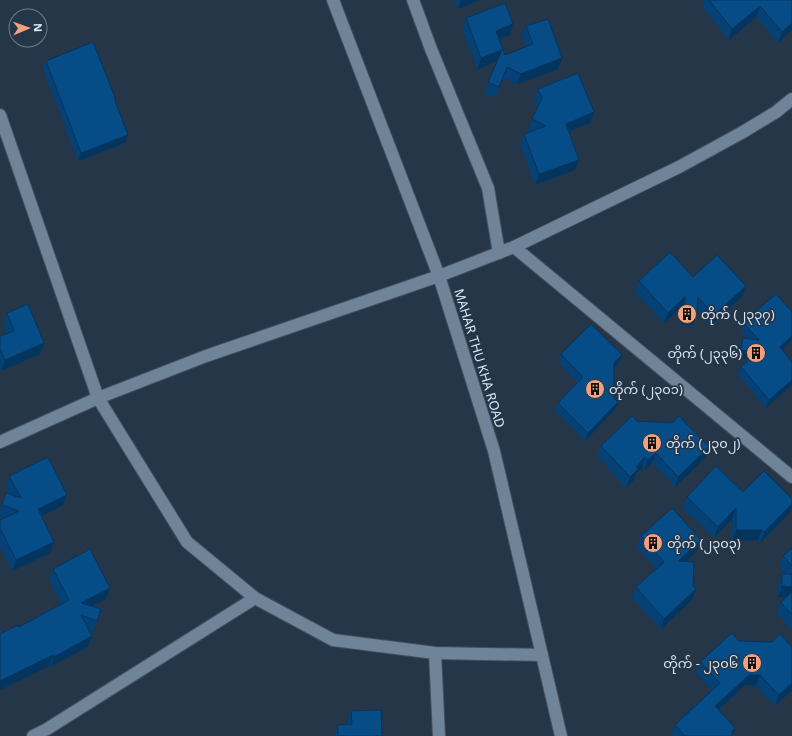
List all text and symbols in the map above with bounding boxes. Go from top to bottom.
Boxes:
north arrow [8,8,48,48]
text: N [25,23,49,33]
street label: MAHAR THU KHA ROAD [444,285,513,432]
place label: တိုက် (၂၃၃၇) [701,302,775,330]
building icon: တိုက် (၂၃၃၇) [676,303,698,325]
place label: တိုက် (၂၃၃၆) [667,341,742,369]
building icon: တိုက် (၂၃၃၆) [745,342,767,364]
place label: တိုက် (၂၃၀၁) [609,377,683,405]
building icon: တိုက် (၂၃၀၁) [584,378,606,400]
place label: တိုက် (၂၃၀၂) [666,431,741,459]
building icon: တိုက် (၂၃၀၂) [641,432,663,454]
place label: တိုက် (၂၃၀၃) [667,531,741,559]
building icon: တိုက် (၂၃၀၃) [642,532,664,554]
place label: တိုက် - ၂၃၀၆ [663,651,738,679]
building icon: တိုက် - ၂၃၀၆ [741,652,763,674]

